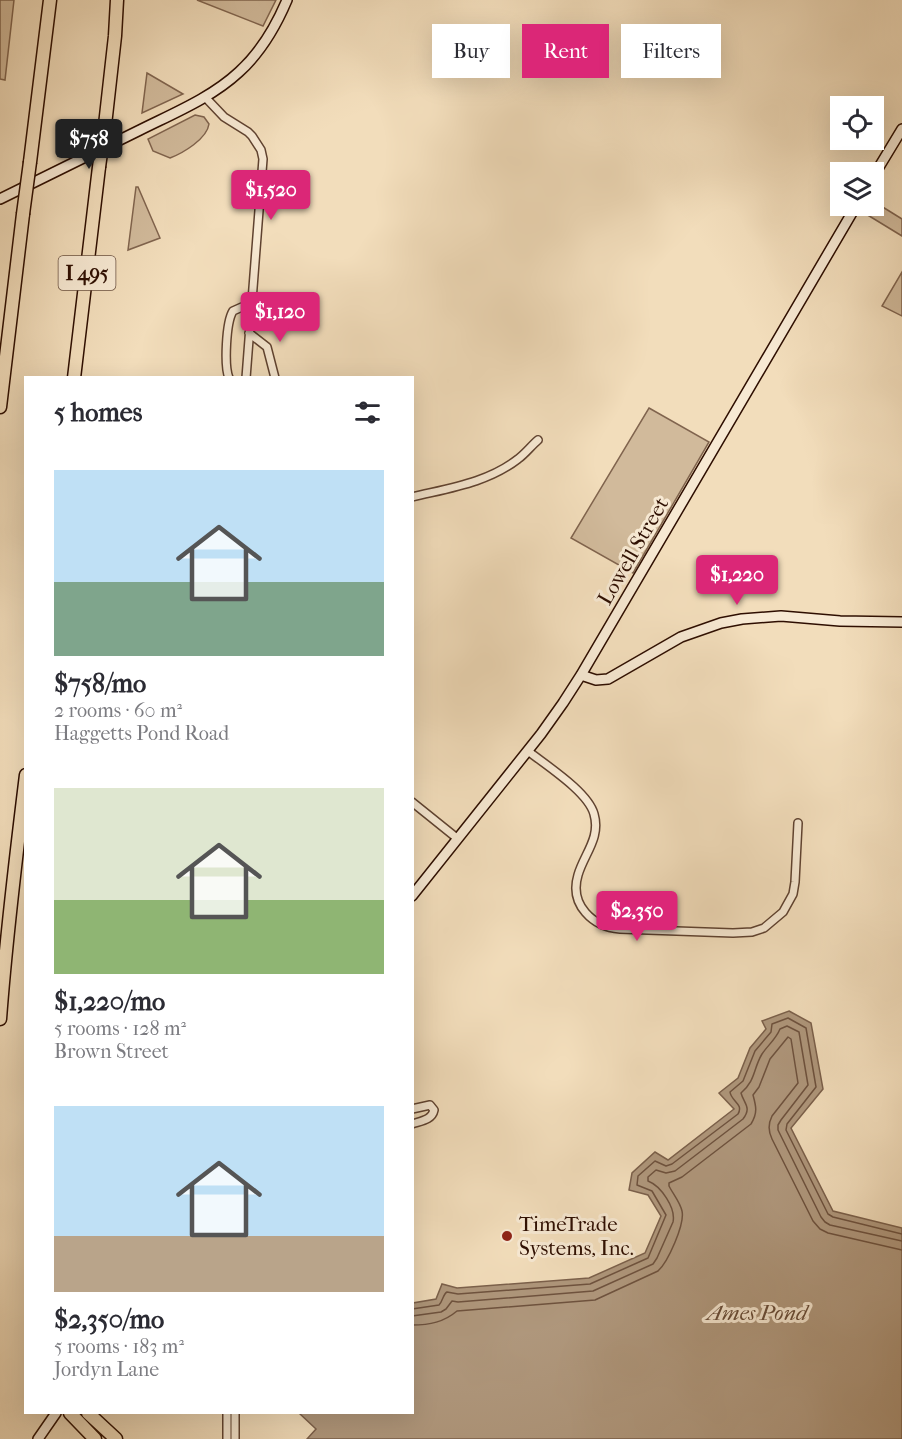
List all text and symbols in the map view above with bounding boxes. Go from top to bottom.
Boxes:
chip: Buy [432,24,510,78]
chip: Rent [522,24,609,78]
chip: Filters [621,24,721,78]
map controls [830,96,884,216]
button: locate [830,96,884,150]
pin: $758 [53,119,125,170]
text: $758 [69,127,109,150]
button: layers [830,162,884,216]
pin: $1,520 [222,170,320,221]
text: $1,520 [245,178,297,201]
road number: I 495 [58,256,116,290]
pin: $1,120 [231,292,329,343]
text: $1,120 [255,300,305,323]
icon: filters [351,396,384,429]
text: 5 homes [54,397,142,428]
street label: Lowell Street [593,493,674,609]
icon: home [165,509,273,617]
pin: $1,220 [688,555,786,606]
text: $1,220 [710,563,764,586]
text: $758/mo [54,668,146,699]
text: 2 rooms · 60 m² [54,699,182,722]
text: Haggetts Pond Road [54,722,229,745]
icon: home [165,827,273,935]
pin: $2,350 [588,891,686,942]
text: $2,350 [610,899,664,922]
text: $1,220/mo [54,986,165,1017]
text: 5 rooms · 128 m² [54,1017,186,1040]
text: Brown Street [54,1040,169,1063]
icon: home [165,1145,273,1253]
place label: TimeTrade Systems, Inc. [519,1212,634,1260]
marker: TimeTrade Systems, Inc. [500,1229,514,1243]
water label: Ames Pond [704,1300,810,1326]
text: $2,350/mo [54,1304,164,1335]
text: 5 rooms · 183 m² [54,1335,184,1358]
text: Jordyn Lane [54,1358,159,1381]

